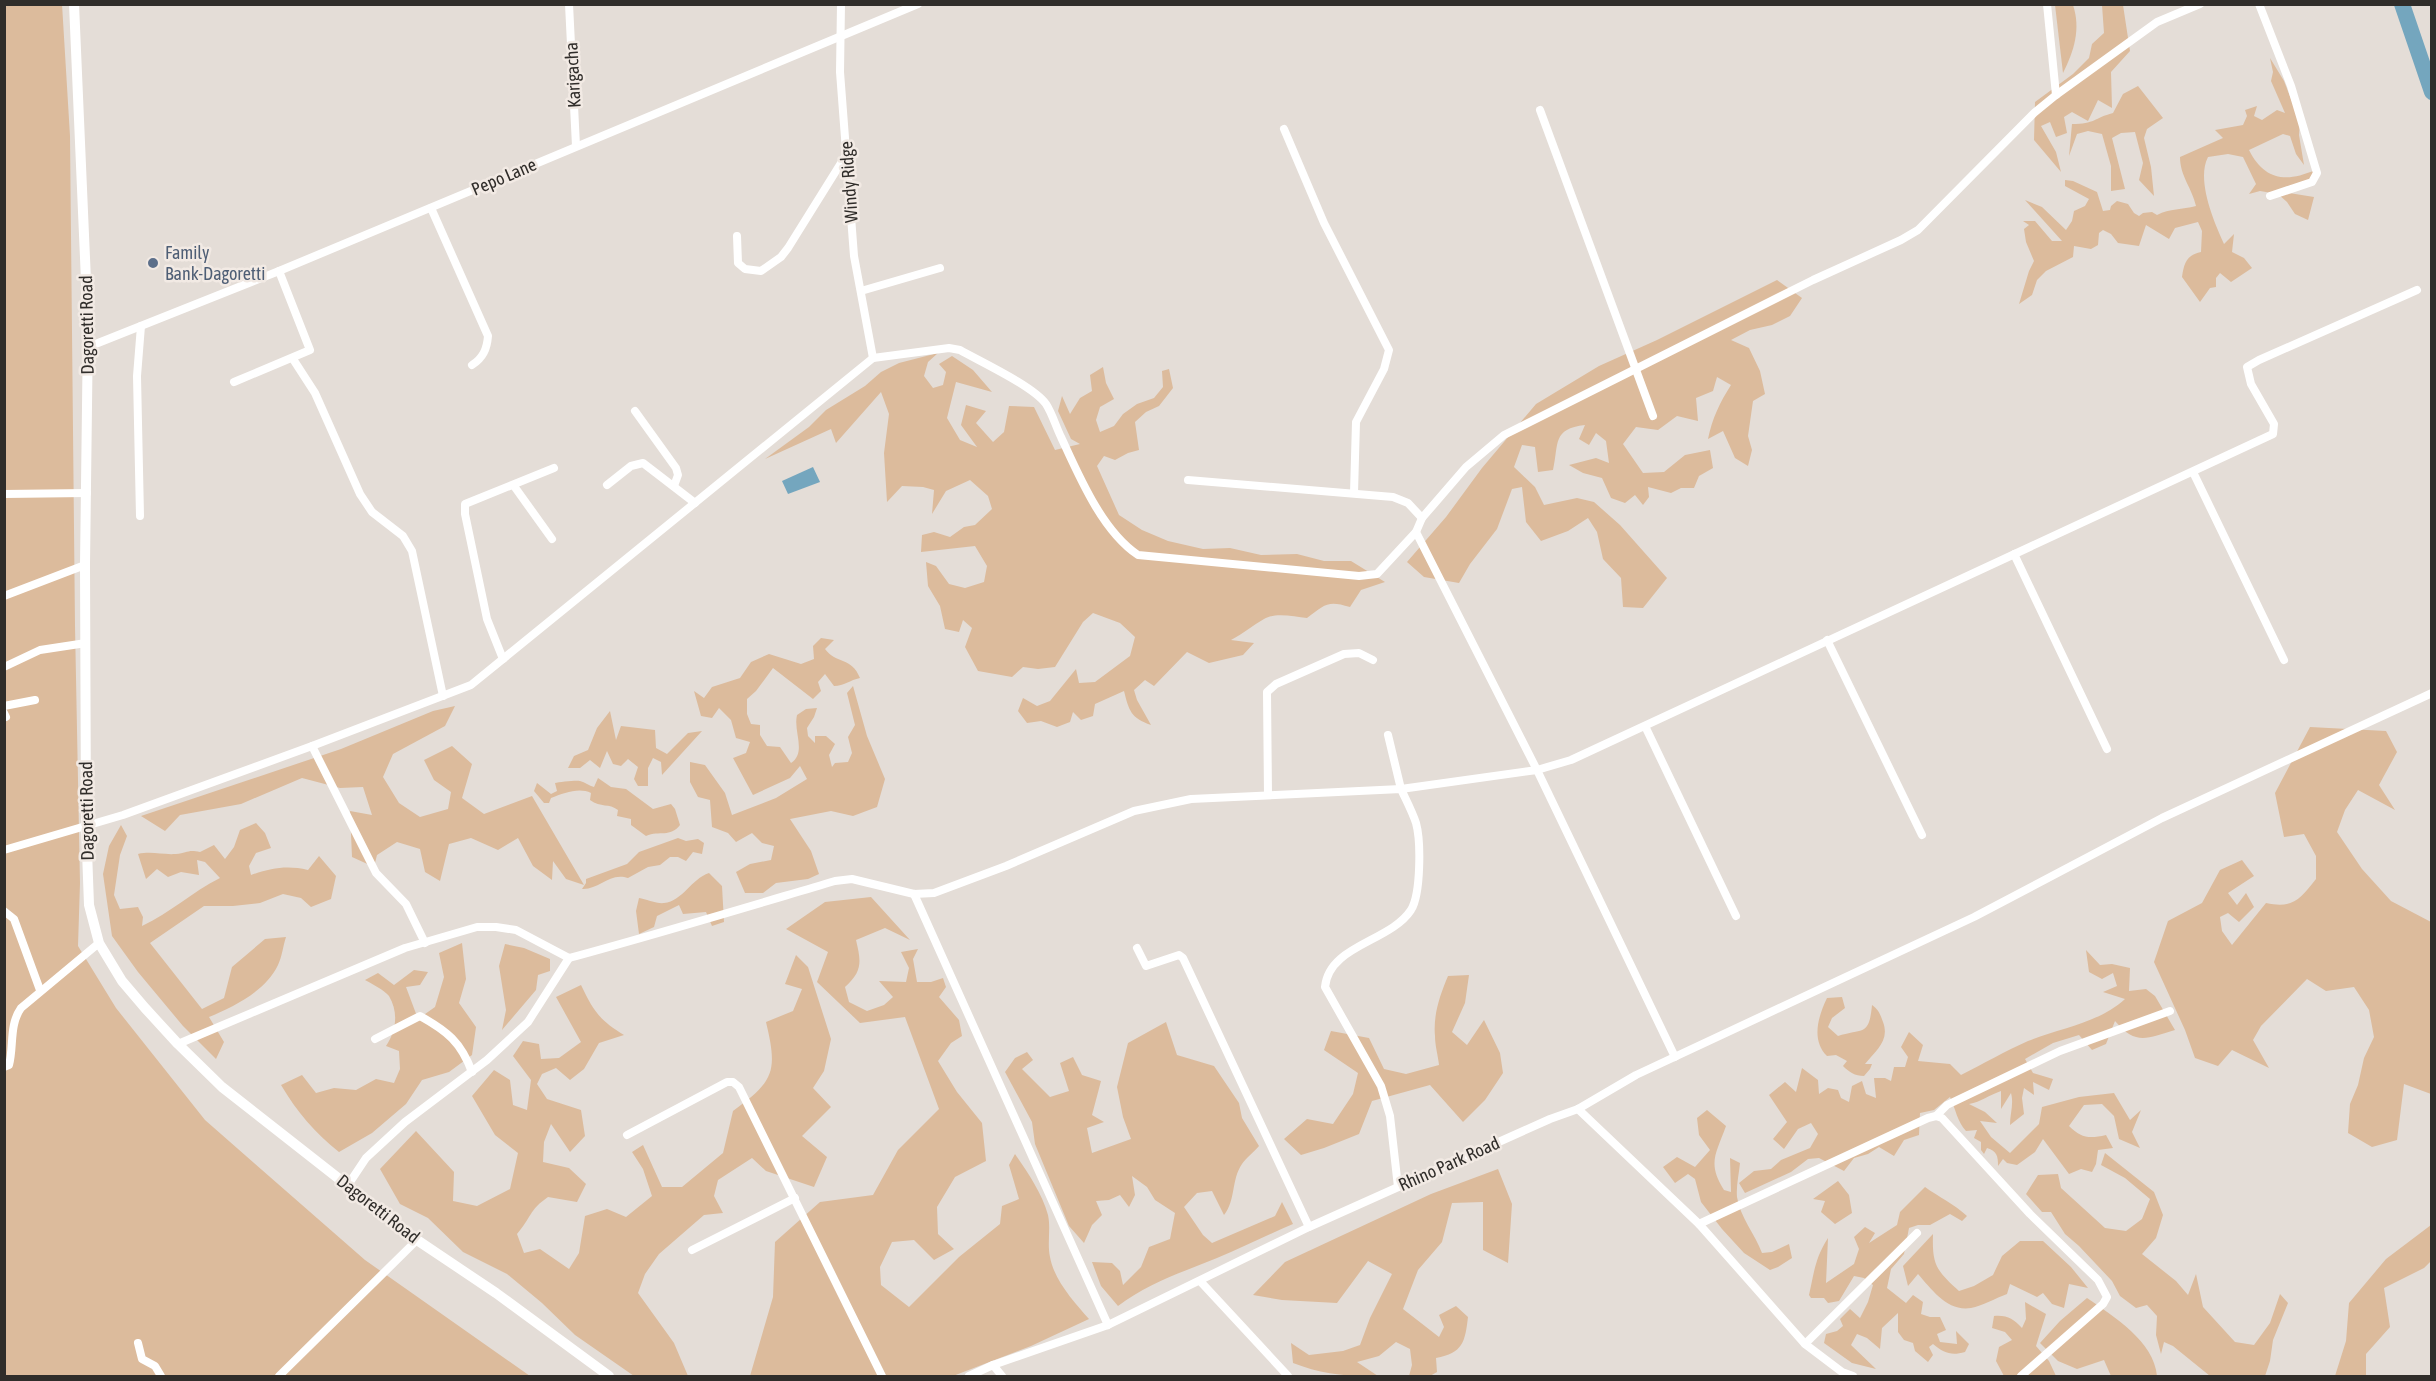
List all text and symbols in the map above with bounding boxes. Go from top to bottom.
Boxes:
street label: Karigacha [560,42,585,108]
street label: Windy Ridge [835,141,862,223]
street label: Pepo Lane [468,153,539,200]
place label: Family Bank-Dagoretti [165,242,265,284]
marker: Family Bank-Dagoretti [146,256,160,270]
street label: Dagoretti Road [75,275,98,375]
street label: Dagoretti Road [75,761,98,861]
street label: Rhino Park Road [1395,1132,1503,1195]
street label: Dagoretti Road [333,1170,424,1247]

